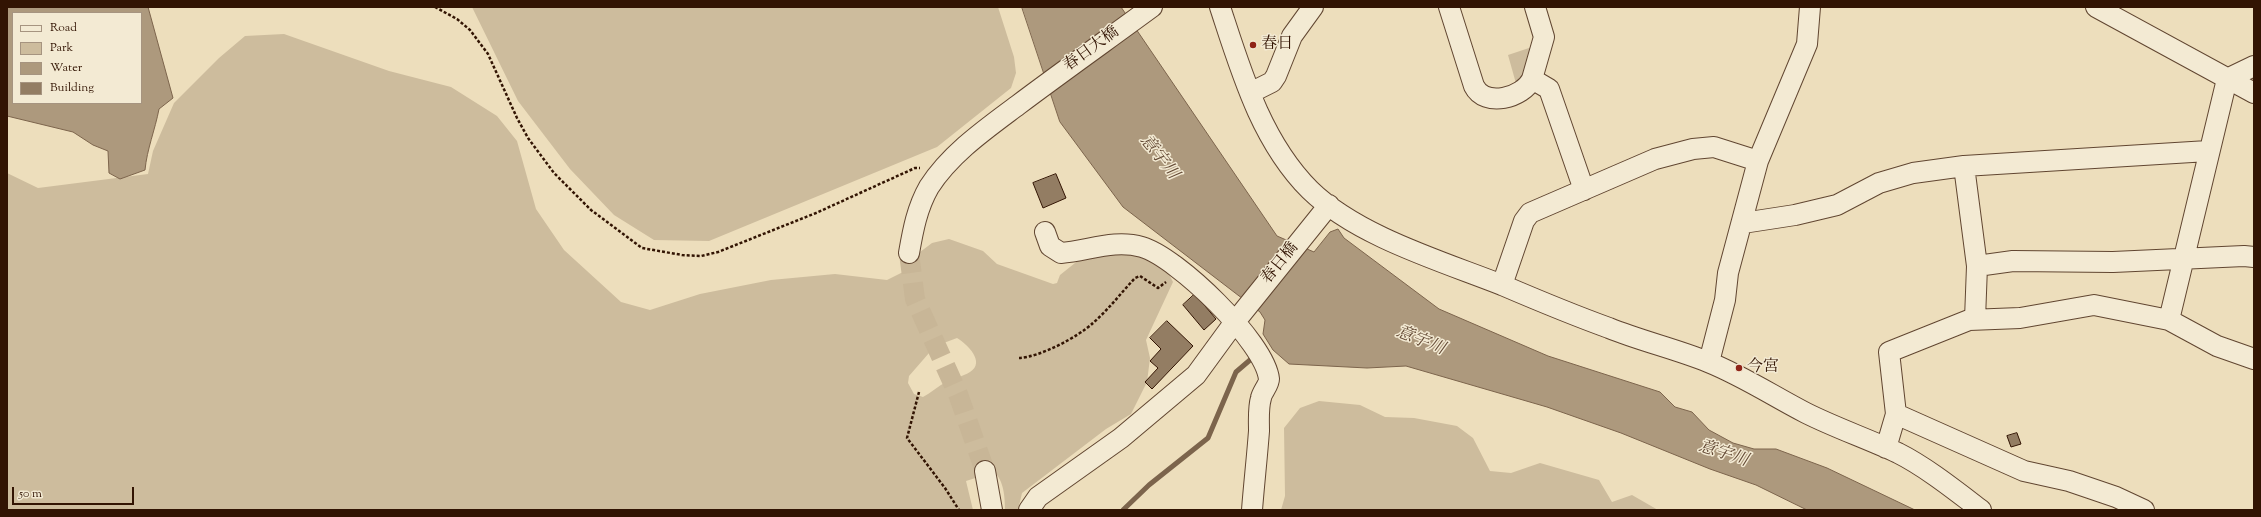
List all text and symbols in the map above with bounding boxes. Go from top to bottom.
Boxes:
legend [12,12,142,104]
text: Road [50,19,77,37]
street label: 春日大橋 [1060,23,1124,77]
place label: 春日 [1261,35,1293,55]
text: Park [50,39,73,57]
marker: 春日 [1248,40,1258,50]
text: Water [50,59,82,77]
text: Building [50,79,94,97]
water label: 意宇川 [1134,132,1182,184]
street label: 春日橋 [1258,239,1304,289]
water label: 意宇川 [1393,323,1447,361]
place label: 今宮 [1747,358,1779,378]
marker: 今宮 [1734,363,1744,373]
water label: 意宇川 [1696,437,1750,473]
scale bar [14,479,136,505]
text: 50 m [19,485,42,503]

